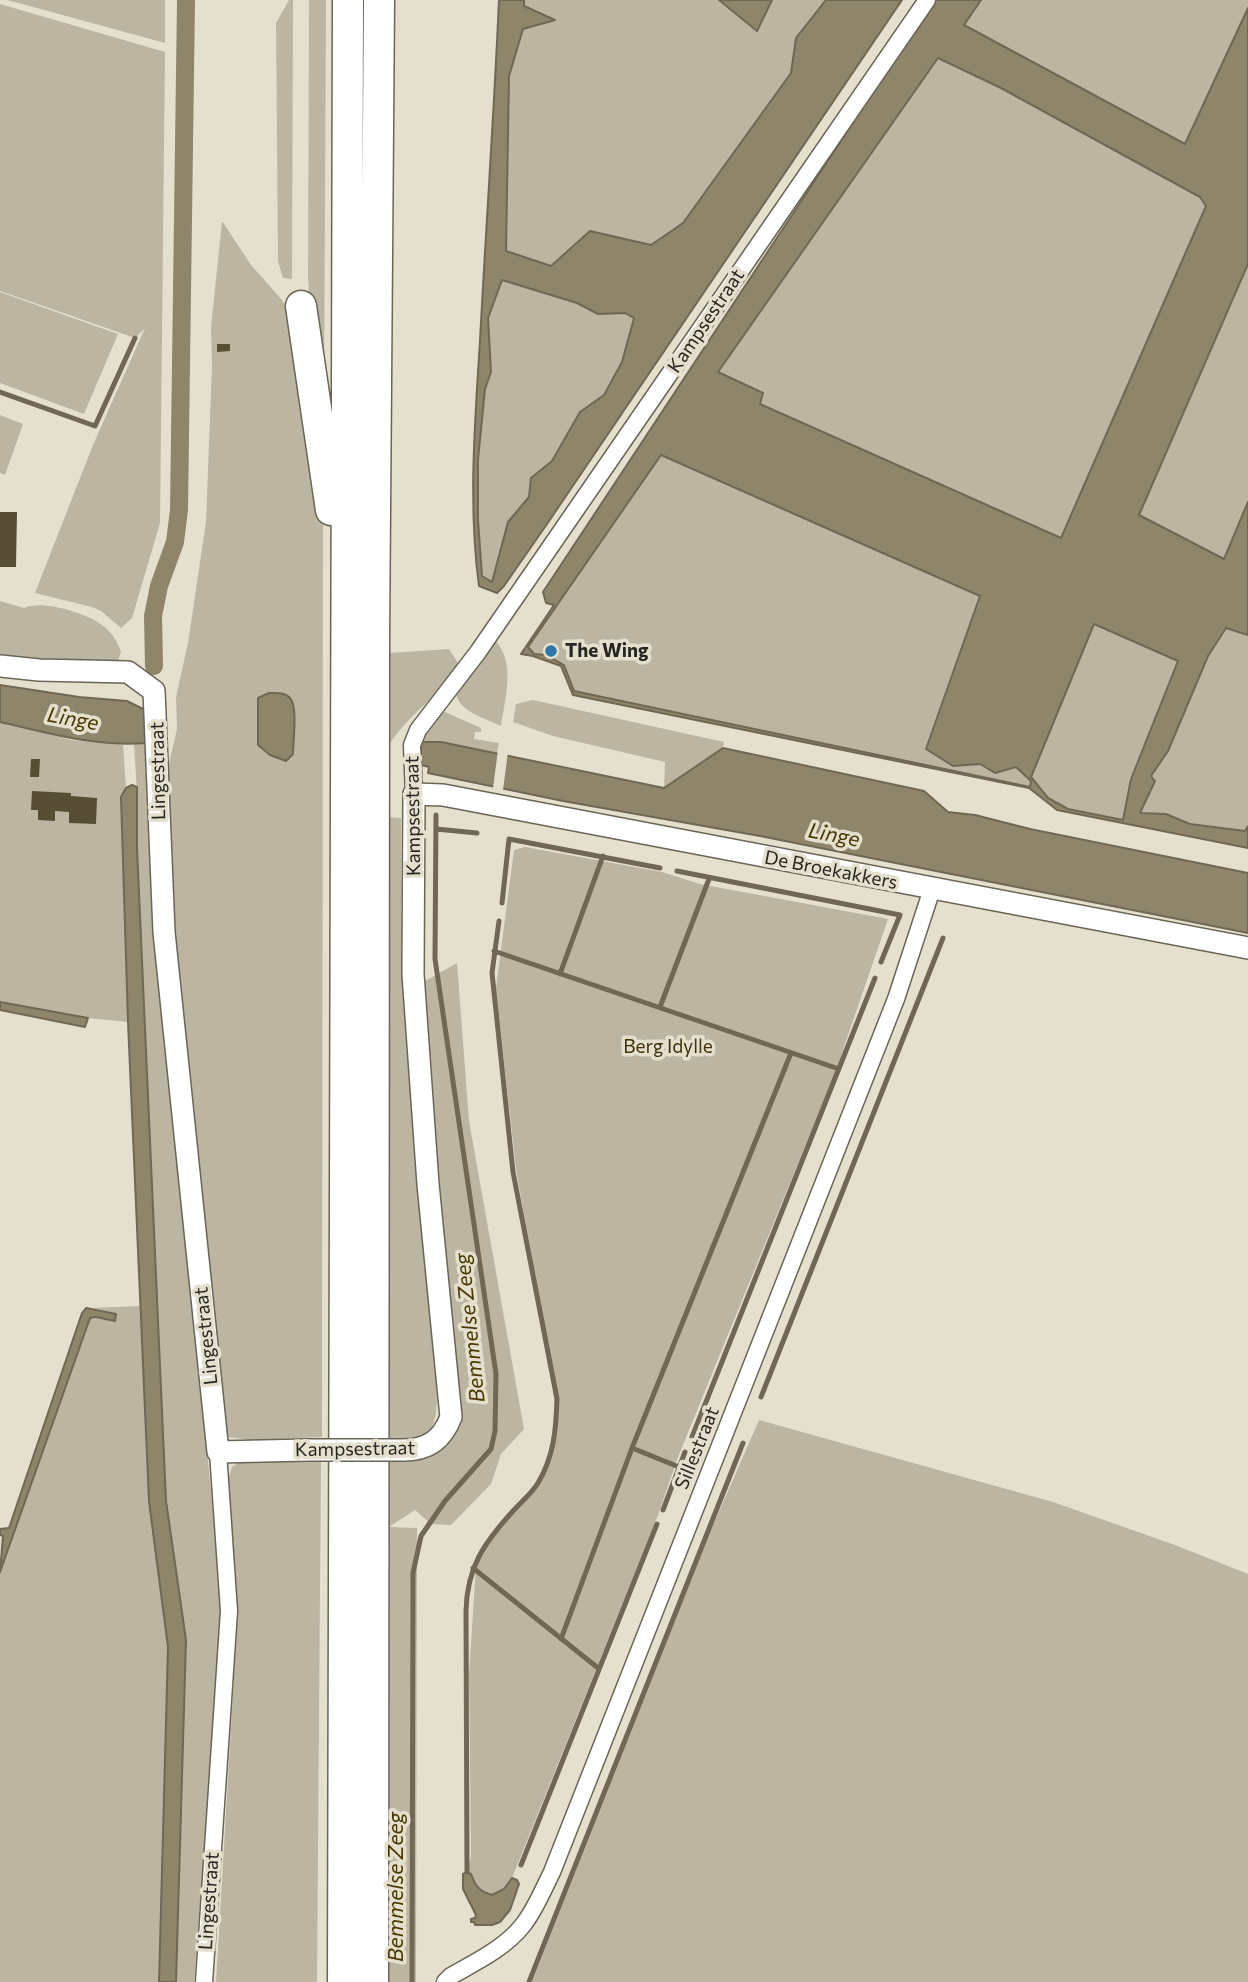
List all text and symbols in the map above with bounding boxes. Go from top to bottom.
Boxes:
street label: Kampsestraat [663,265,749,377]
place label: The Wing [565,640,649,662]
marker: The Wing [543,643,559,659]
water label: Linge [45,702,101,736]
street label: Lingestraat [146,722,170,820]
street label: Kampsestraat [401,756,425,876]
water label: Linge [806,818,862,852]
street label: De Broekakkers [763,846,899,894]
park label: Berg Idylle [623,1036,713,1058]
water label: Bemmelse Zeeg [450,1252,490,1404]
street label: Lingestraat [190,1286,222,1386]
street label: Sillestraat [670,1403,724,1493]
street label: Kampsestraat [295,1437,415,1461]
water label: Bemmelse Zeeg [383,1812,409,1962]
street label: Lingestraat [194,1851,224,1951]

